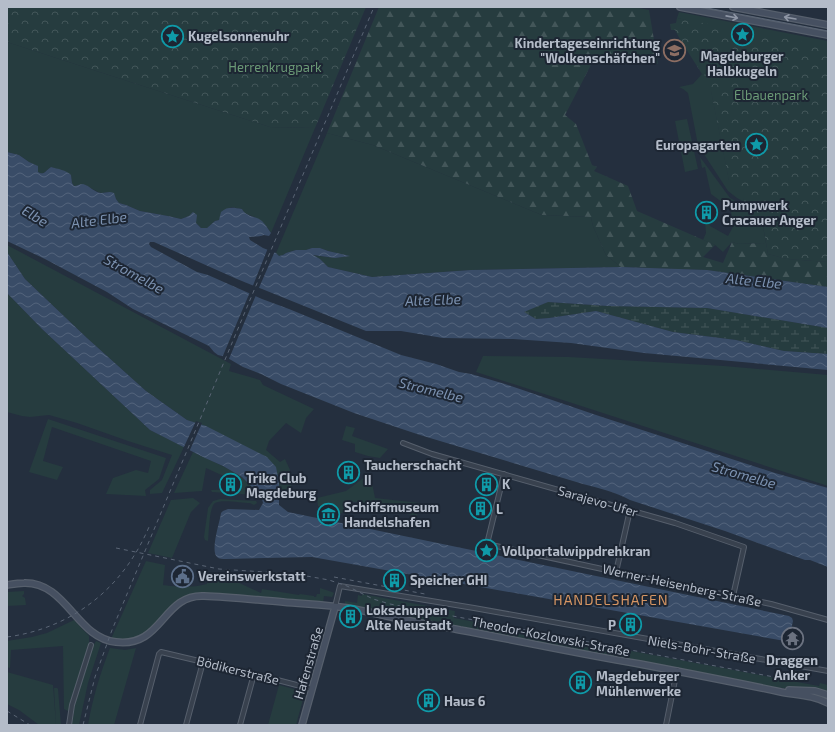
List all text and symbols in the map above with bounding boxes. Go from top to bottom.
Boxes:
one-way arrow [725,13,738,21]
one-way arrow [784,14,797,22]
place icon: Magdeburger Halbkugeln [729,21,755,47]
place icon: Kugelsonnenuhr [159,23,185,49]
place label: Kugelsonnenuhr [188,28,290,44]
place label: Kindertageseinrichtung "Wolkenschäfchen" [515,35,660,66]
school or university icon: Kindertageseinrichtung "Wolkenschäfchen" [662,37,688,63]
place label: Magdeburger Halbkugeln [700,48,784,79]
park label: Herrenkrugpark [228,59,322,75]
park label: Elbauenpark [734,87,808,103]
place icon: Europagarten [743,132,769,158]
place label: Europagarten [656,137,740,153]
place label: Pumpwerk Cracauer Anger [722,197,817,228]
building icon: Pumpwerk Cracauer Anger [693,199,719,225]
water label: Elbe [19,201,52,230]
water label: Alte Elbe [69,208,128,231]
water label: Stromelbe [101,250,168,297]
water label: Alte Elbe [724,269,783,292]
water label: Alte Elbe [404,290,462,309]
water label: Stromelbe [397,373,466,406]
place label: Taucherschacht II [364,457,462,488]
water label: Stromelbe [710,457,779,492]
building icon: Taucherschacht II [335,459,361,485]
place label: Trike Club Magdeburg [246,470,317,501]
building icon: K [473,471,499,497]
building icon: Trike Club Magdeburg [217,472,243,498]
place label: K [502,476,511,492]
street label: Sarajevo-Ufer [556,482,640,520]
building icon: L [468,496,494,522]
place label: Schiffsmuseum Handelshafen [344,499,439,530]
museum icon: Schiffsmuseum Handelshafen [315,501,341,527]
place label: L [496,501,503,517]
place icon: Vollportalwippdrehkran [474,538,500,564]
place label: Vollportalwippdrehkran [502,543,651,559]
street label: Werner-Heisenberg-Straße [601,560,763,610]
public building icon: Vereinswerkstatt [169,563,195,589]
building icon: Speicher GHI [382,567,408,593]
place label: Vereinswerkstatt [198,568,306,584]
place label: Speicher GHI [410,572,487,588]
district label: HANDELSHAFEN [553,591,669,608]
place label: Lokschuppen Alte Neustadt [366,602,452,633]
building icon: Lokschuppen Alte Neustadt [337,604,363,630]
building icon: P [618,612,644,638]
street label: Theodor-Kozlowski-Straße [471,613,631,659]
place label: P [608,617,616,633]
street label: Hafenstraße [290,625,326,701]
temple icon: Draggen Anker [779,625,805,651]
street label: Niels-Bohr-Straße [647,632,757,666]
street label: Bödikerstraße [195,652,281,688]
place label: Draggen Anker [766,652,818,683]
place label: Magdeburger Mühlenwerke [596,668,681,699]
building icon: Magdeburger Mühlenwerke [567,670,593,696]
building icon: Haus 6 [416,688,442,714]
place label: Haus 6 [444,693,486,709]

